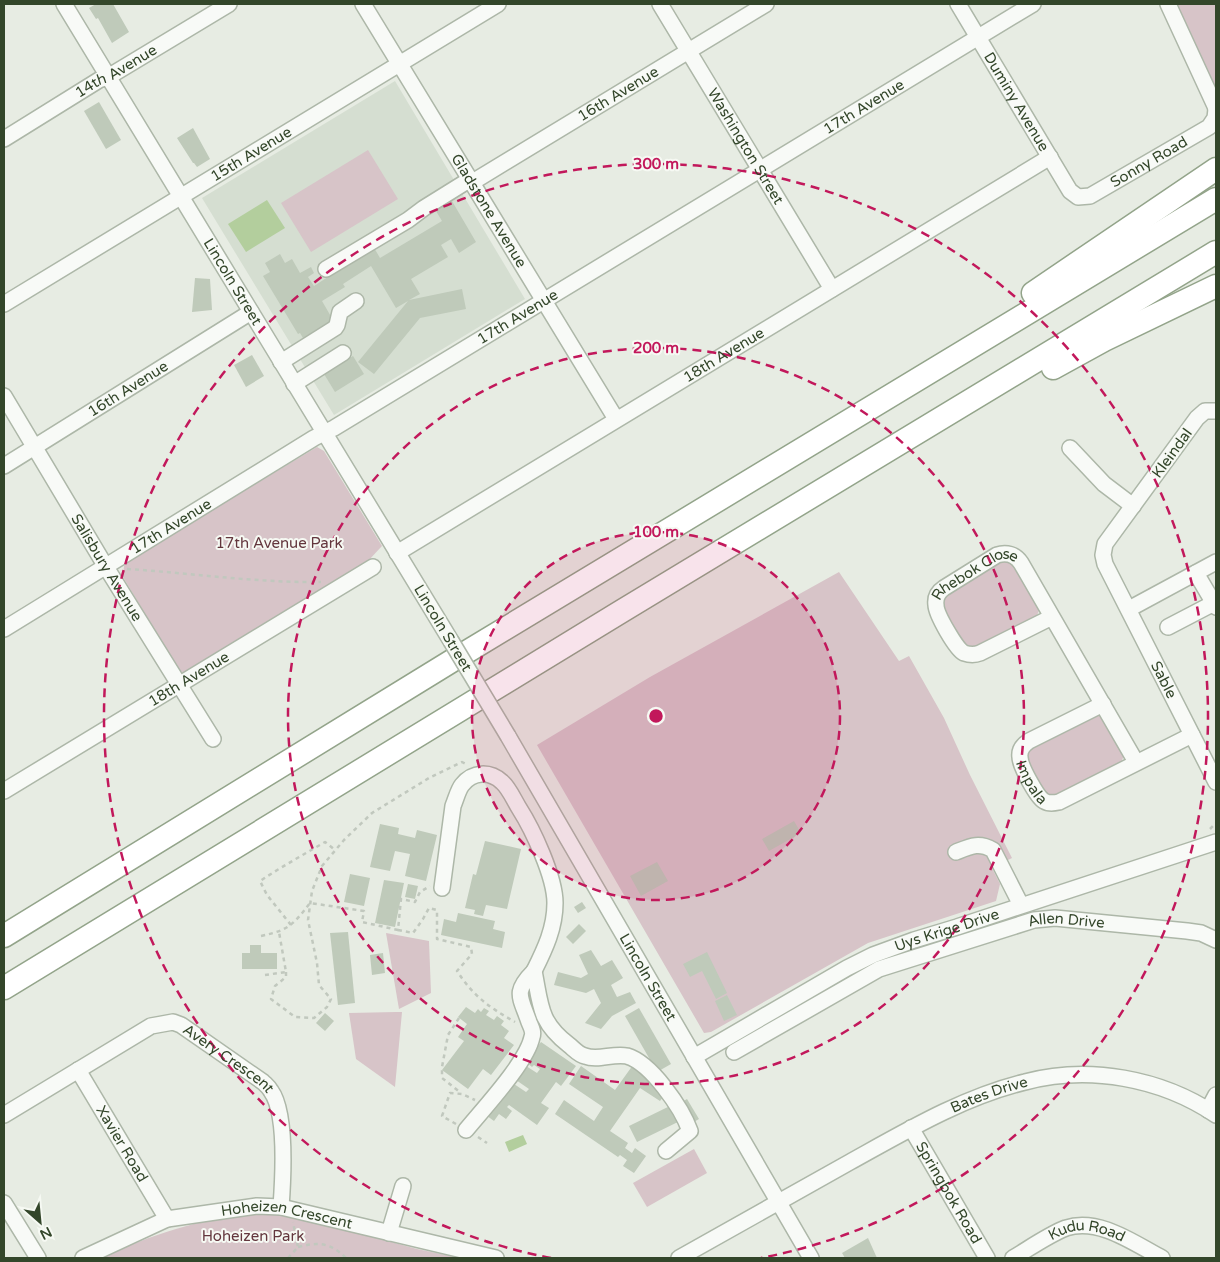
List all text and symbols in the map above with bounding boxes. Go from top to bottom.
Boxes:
street label: 14th Avenue [72,41,160,102]
street label: Duminy Avenue [980,49,1053,155]
street label: 16th Avenue [574,62,662,125]
street label: 17th Avenue [820,75,907,138]
street label: Washington Street [704,85,788,208]
street label: 15th Avenue [207,123,295,185]
street label: Sonny Road [1107,132,1191,191]
street label: Gladstone Avenue [447,150,531,271]
text: 300 m [633,155,679,173]
street label: Lincoln Street [200,235,266,329]
street label: 17th Avenue [474,285,561,348]
street label: 18th Avenue [680,324,767,386]
text: 200 m [633,339,679,357]
street label: 16th Avenue [84,357,171,421]
street label: Kleindal [1148,425,1196,481]
street label: 17th Avenue [127,495,214,558]
street label: Salisbury Avenue [67,511,146,624]
text: 100 m [633,523,679,541]
park label: 17th Avenue Park [215,534,343,552]
street label: Rhebok Close [928,544,1022,603]
street label: Lincoln Street [410,581,476,675]
street label: 18th Avenue [145,648,232,710]
street label: Sable [1147,658,1181,701]
centre of rings [647,707,665,725]
street label: Impala [1012,758,1051,808]
street label: Uys Krige Drive [892,905,1001,955]
street label: Allen Drive [1025,909,1105,932]
street label: Lincoln Street [616,930,681,1025]
street label: Avery Crescent [180,1020,279,1096]
street label: Bates Drive [947,1073,1029,1117]
street label: Xavier Road [92,1102,152,1185]
street label: Springbok Road [912,1139,986,1247]
north arrow [15,1197,65,1247]
street label: Hoheizen Crescent [220,1197,354,1233]
street label: Kudu Road [1045,1216,1128,1246]
text: N [37,1223,55,1243]
park label: Hoheizen Park [202,1227,304,1245]

